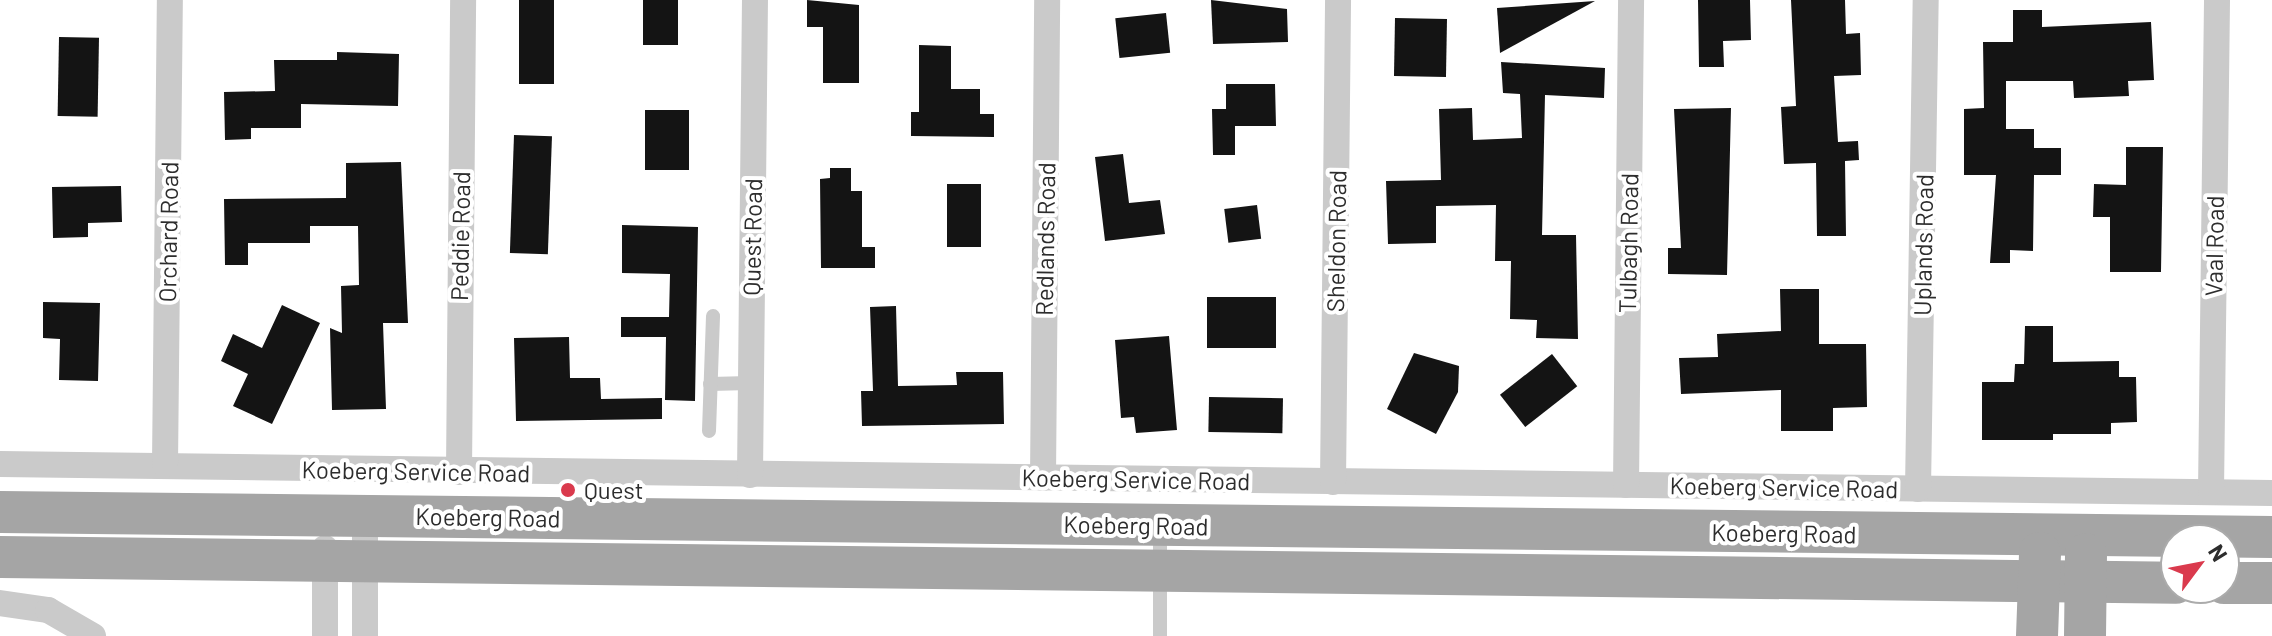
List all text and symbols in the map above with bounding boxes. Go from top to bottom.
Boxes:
street label: Orchard Road [152,161,184,303]
street label: Redlands Road [1029,162,1061,316]
street label: Sheldon Road [1320,170,1352,312]
street label: Peddie Road [444,171,476,301]
street label: Tulbagh Road [1612,173,1644,313]
street label: Uplands Road [1907,174,1939,316]
street label: Quest Road [737,178,767,296]
street label: Vaal Road [2199,195,2229,297]
street label: Koeberg Service Road [301,455,531,487]
street label: Koeberg Service Road [1021,463,1251,495]
street label: Koeberg Service Road [1669,471,1899,503]
place label: Quest [584,476,644,504]
marker: Quest [559,481,577,499]
street label: Koeberg Road [415,501,561,533]
street label: Koeberg Road [1063,509,1209,541]
street label: Koeberg Road [1711,517,1857,549]
north arrow [2160,524,2240,604]
text: N [2204,539,2234,565]

